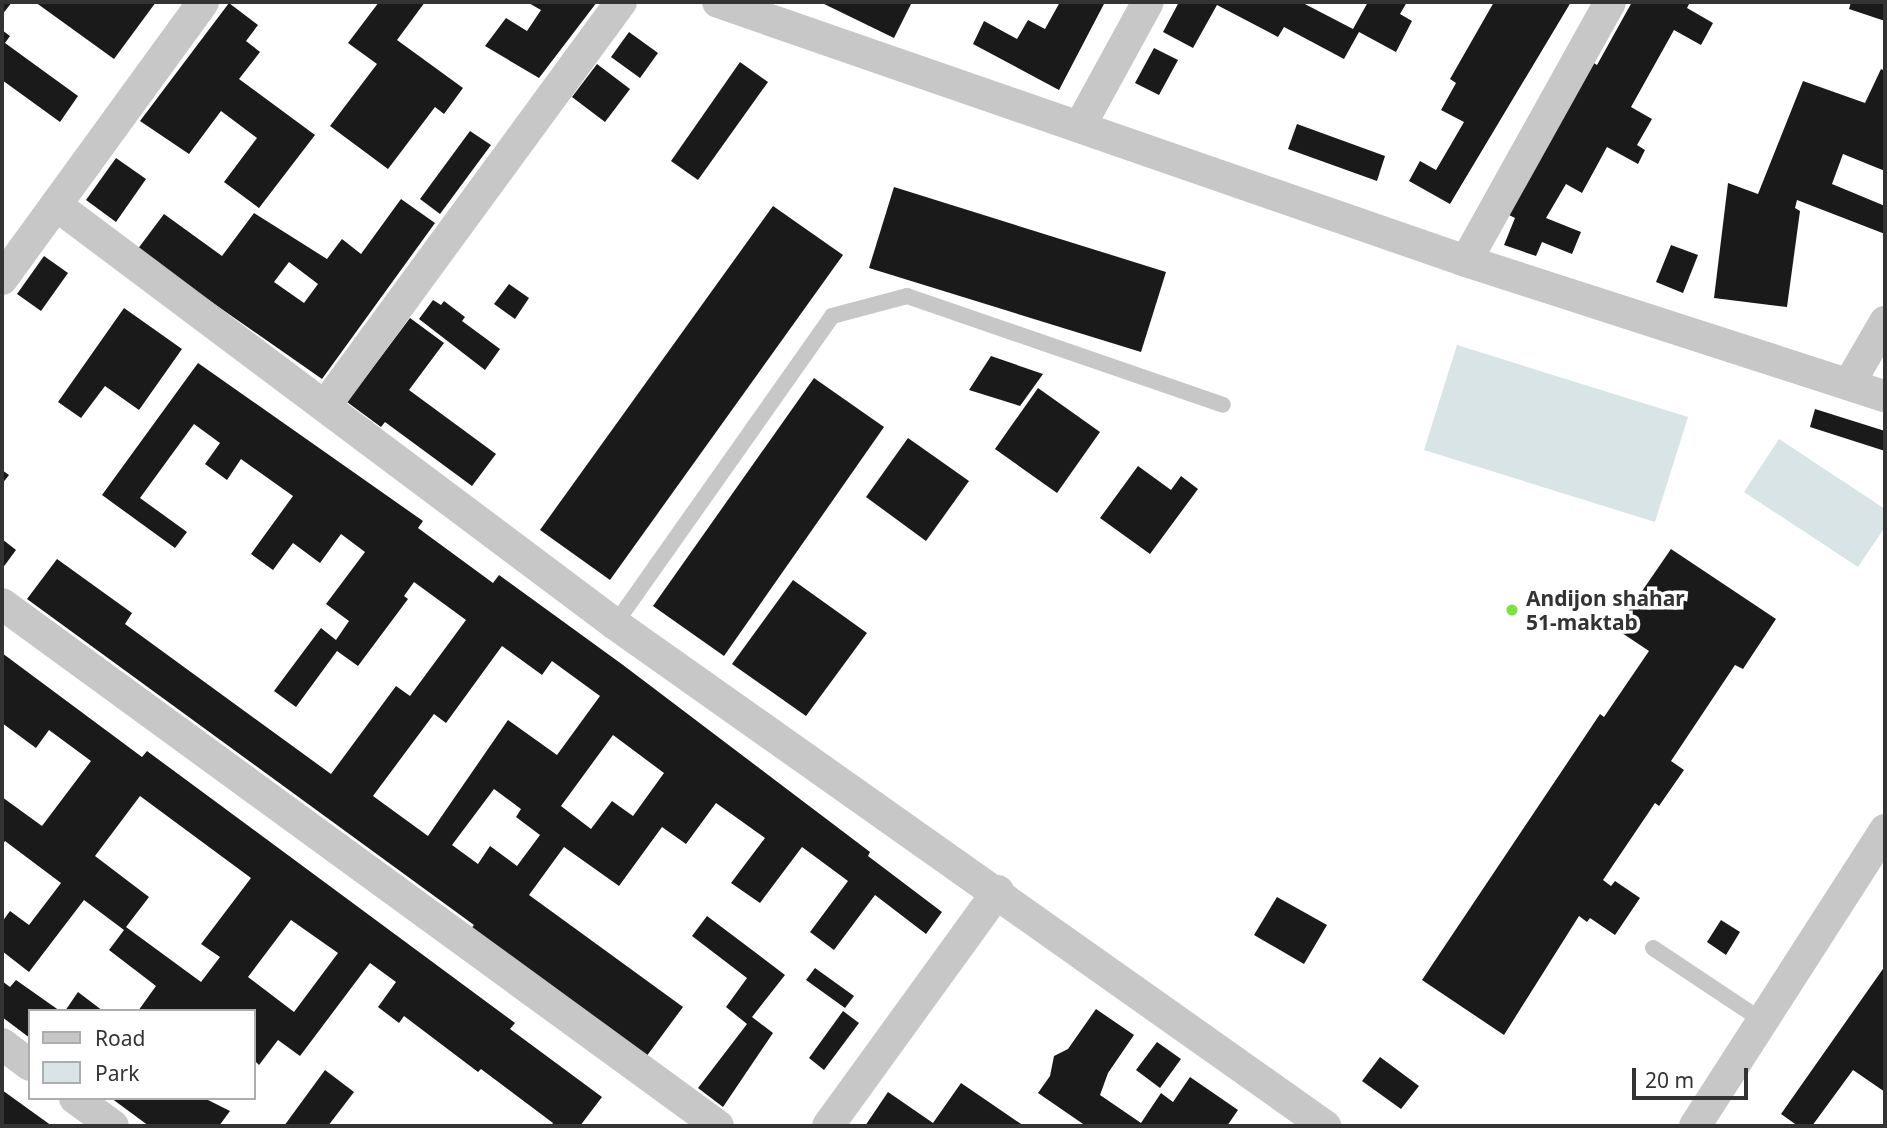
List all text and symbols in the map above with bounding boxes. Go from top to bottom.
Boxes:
place label: Andijon shahar 51-maktab [1526,585,1685,635]
marker: Andijon shahar 51-maktab [1504,602,1520,618]
legend [28,1009,256,1100]
text: Road [95,1024,145,1052]
scale bar [1635,1054,1750,1098]
text: Park [95,1059,139,1087]
text: 20 m [1645,1066,1694,1094]

